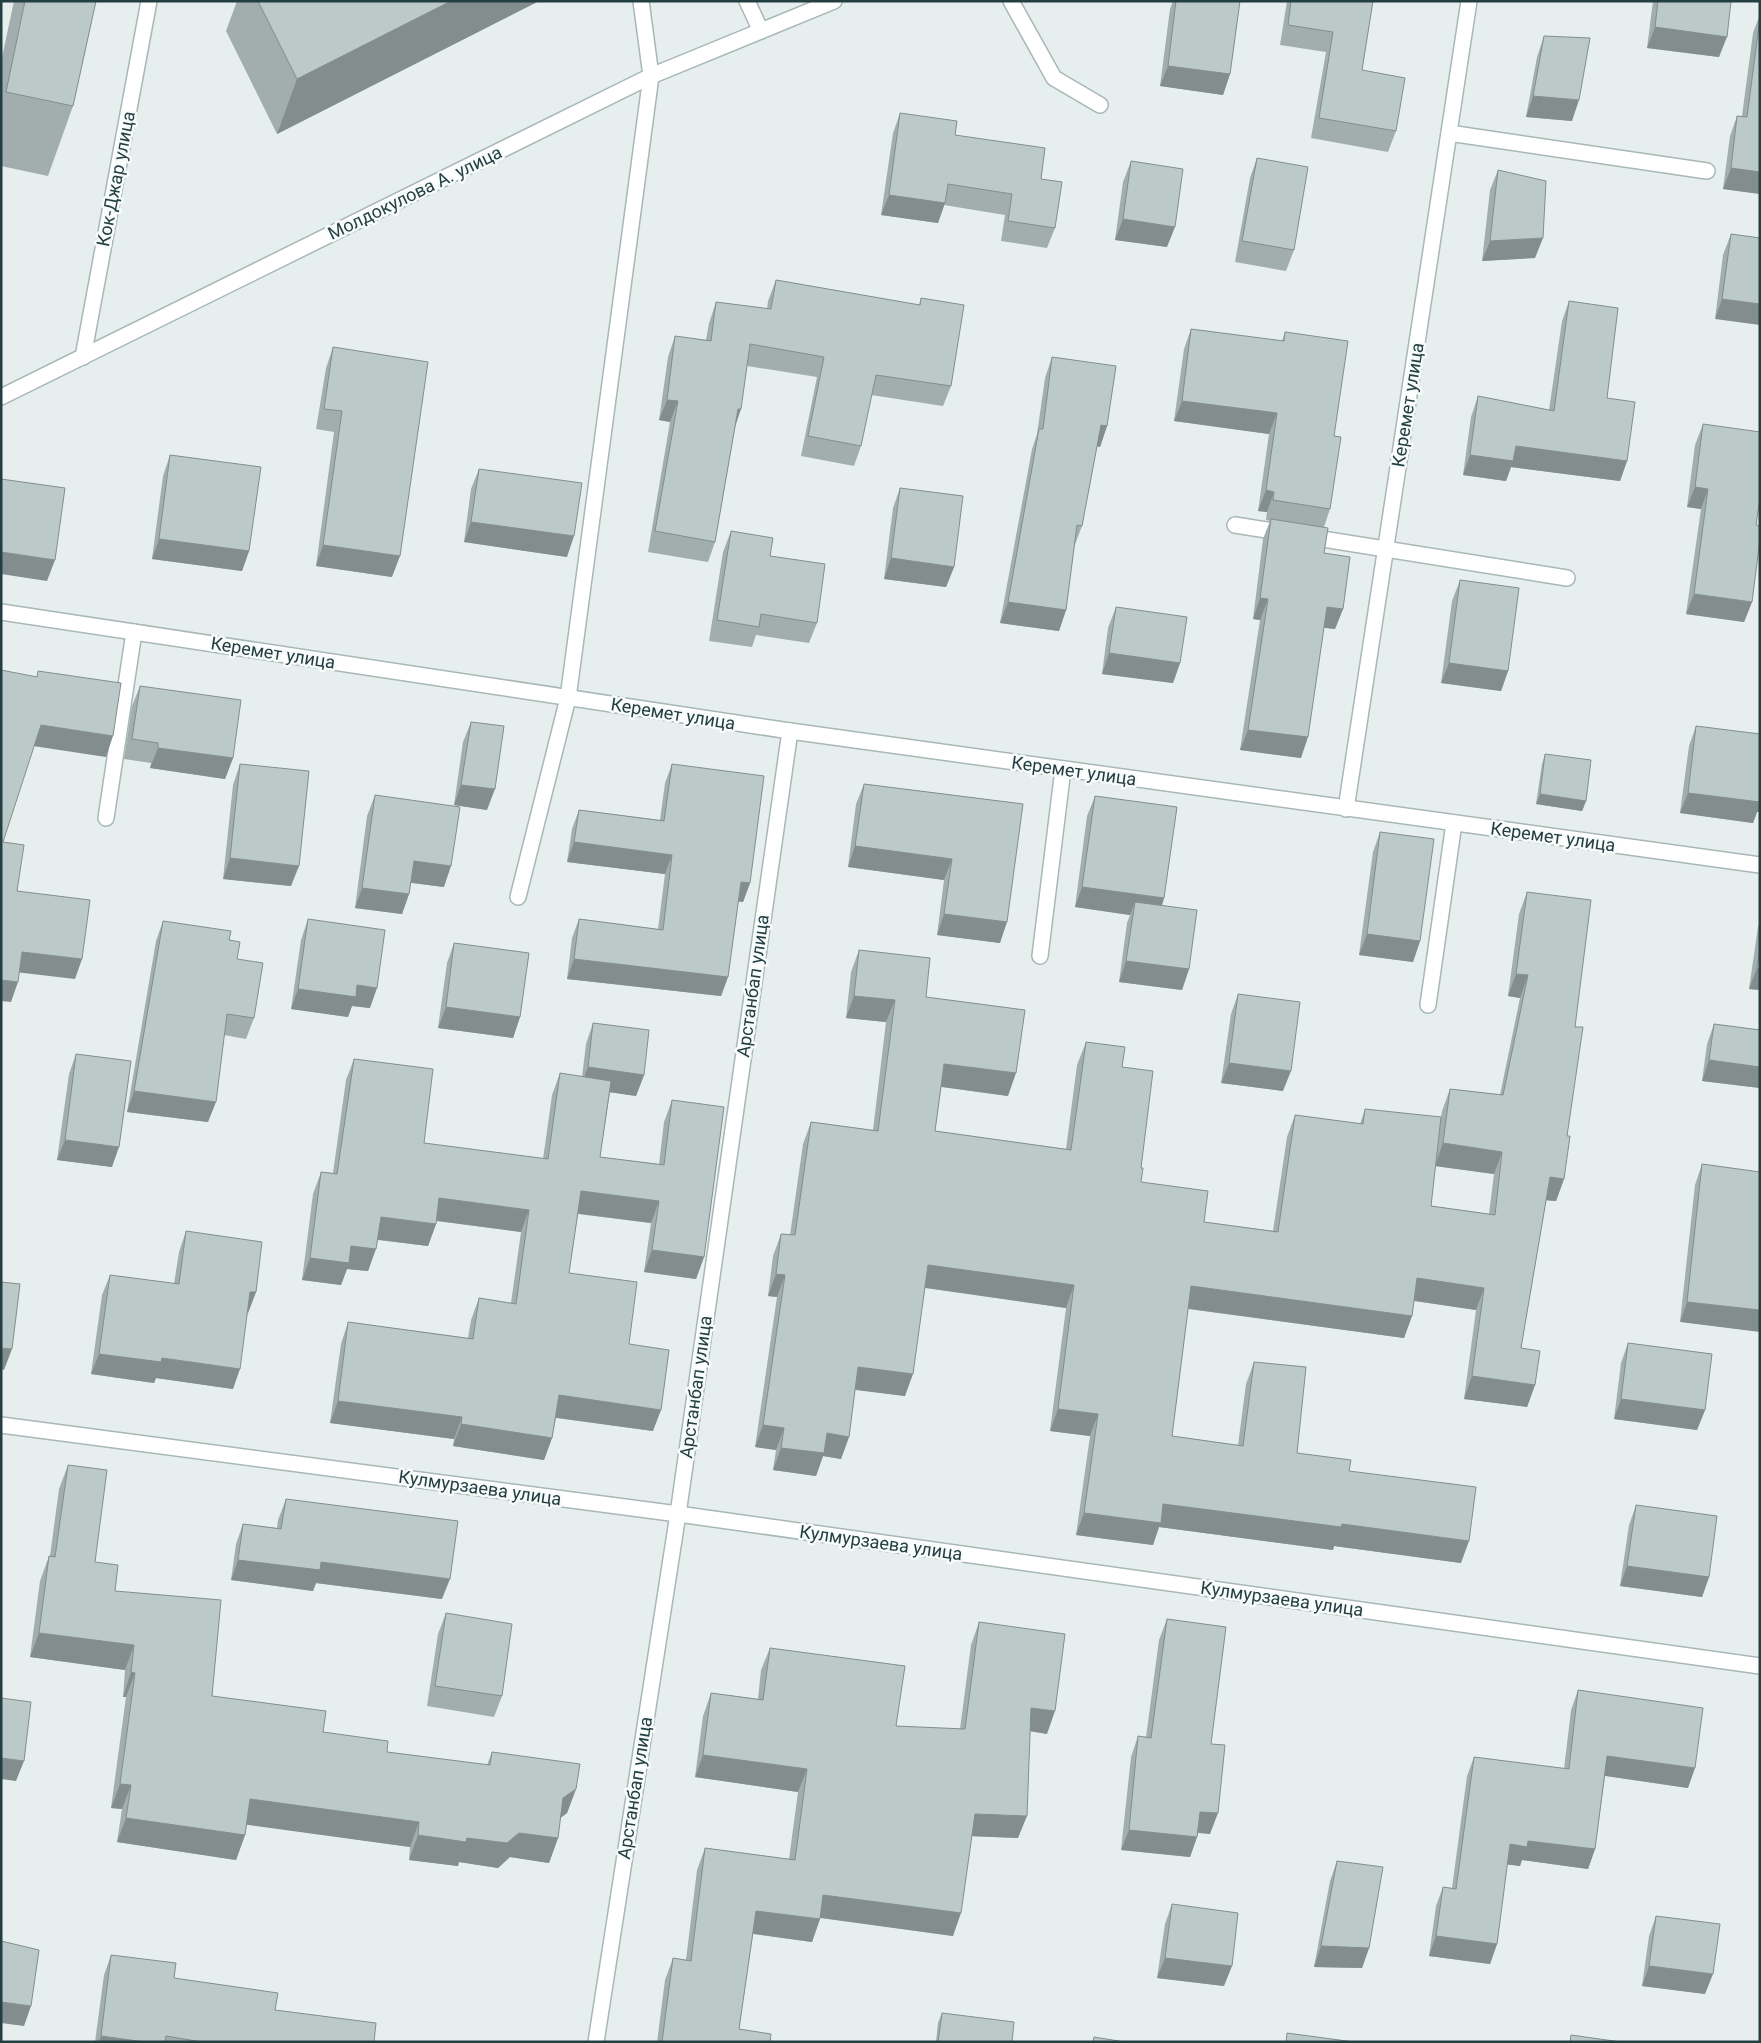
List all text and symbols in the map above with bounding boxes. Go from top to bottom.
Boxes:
street label: Кок-Джар улица [92,109,139,248]
street label: Молдокулова А. улица [324,141,505,244]
street label: Керемет улица [1387,341,1428,469]
street label: Керемет улица [209,632,337,673]
street label: Керемет улица [609,693,737,734]
street label: Керемет улица [1010,751,1138,790]
street label: Керемет улица [1489,817,1617,856]
street label: Арстанбап улица [732,913,773,1059]
street label: Арстанбап улица [675,1314,716,1460]
street label: Кулмурзаева улица [397,1466,563,1509]
street label: Кулмурзаева улица [798,1521,964,1564]
street label: Кулмурзаева улица [1199,1577,1365,1620]
street label: Арстанбап улица [613,1715,656,1861]

